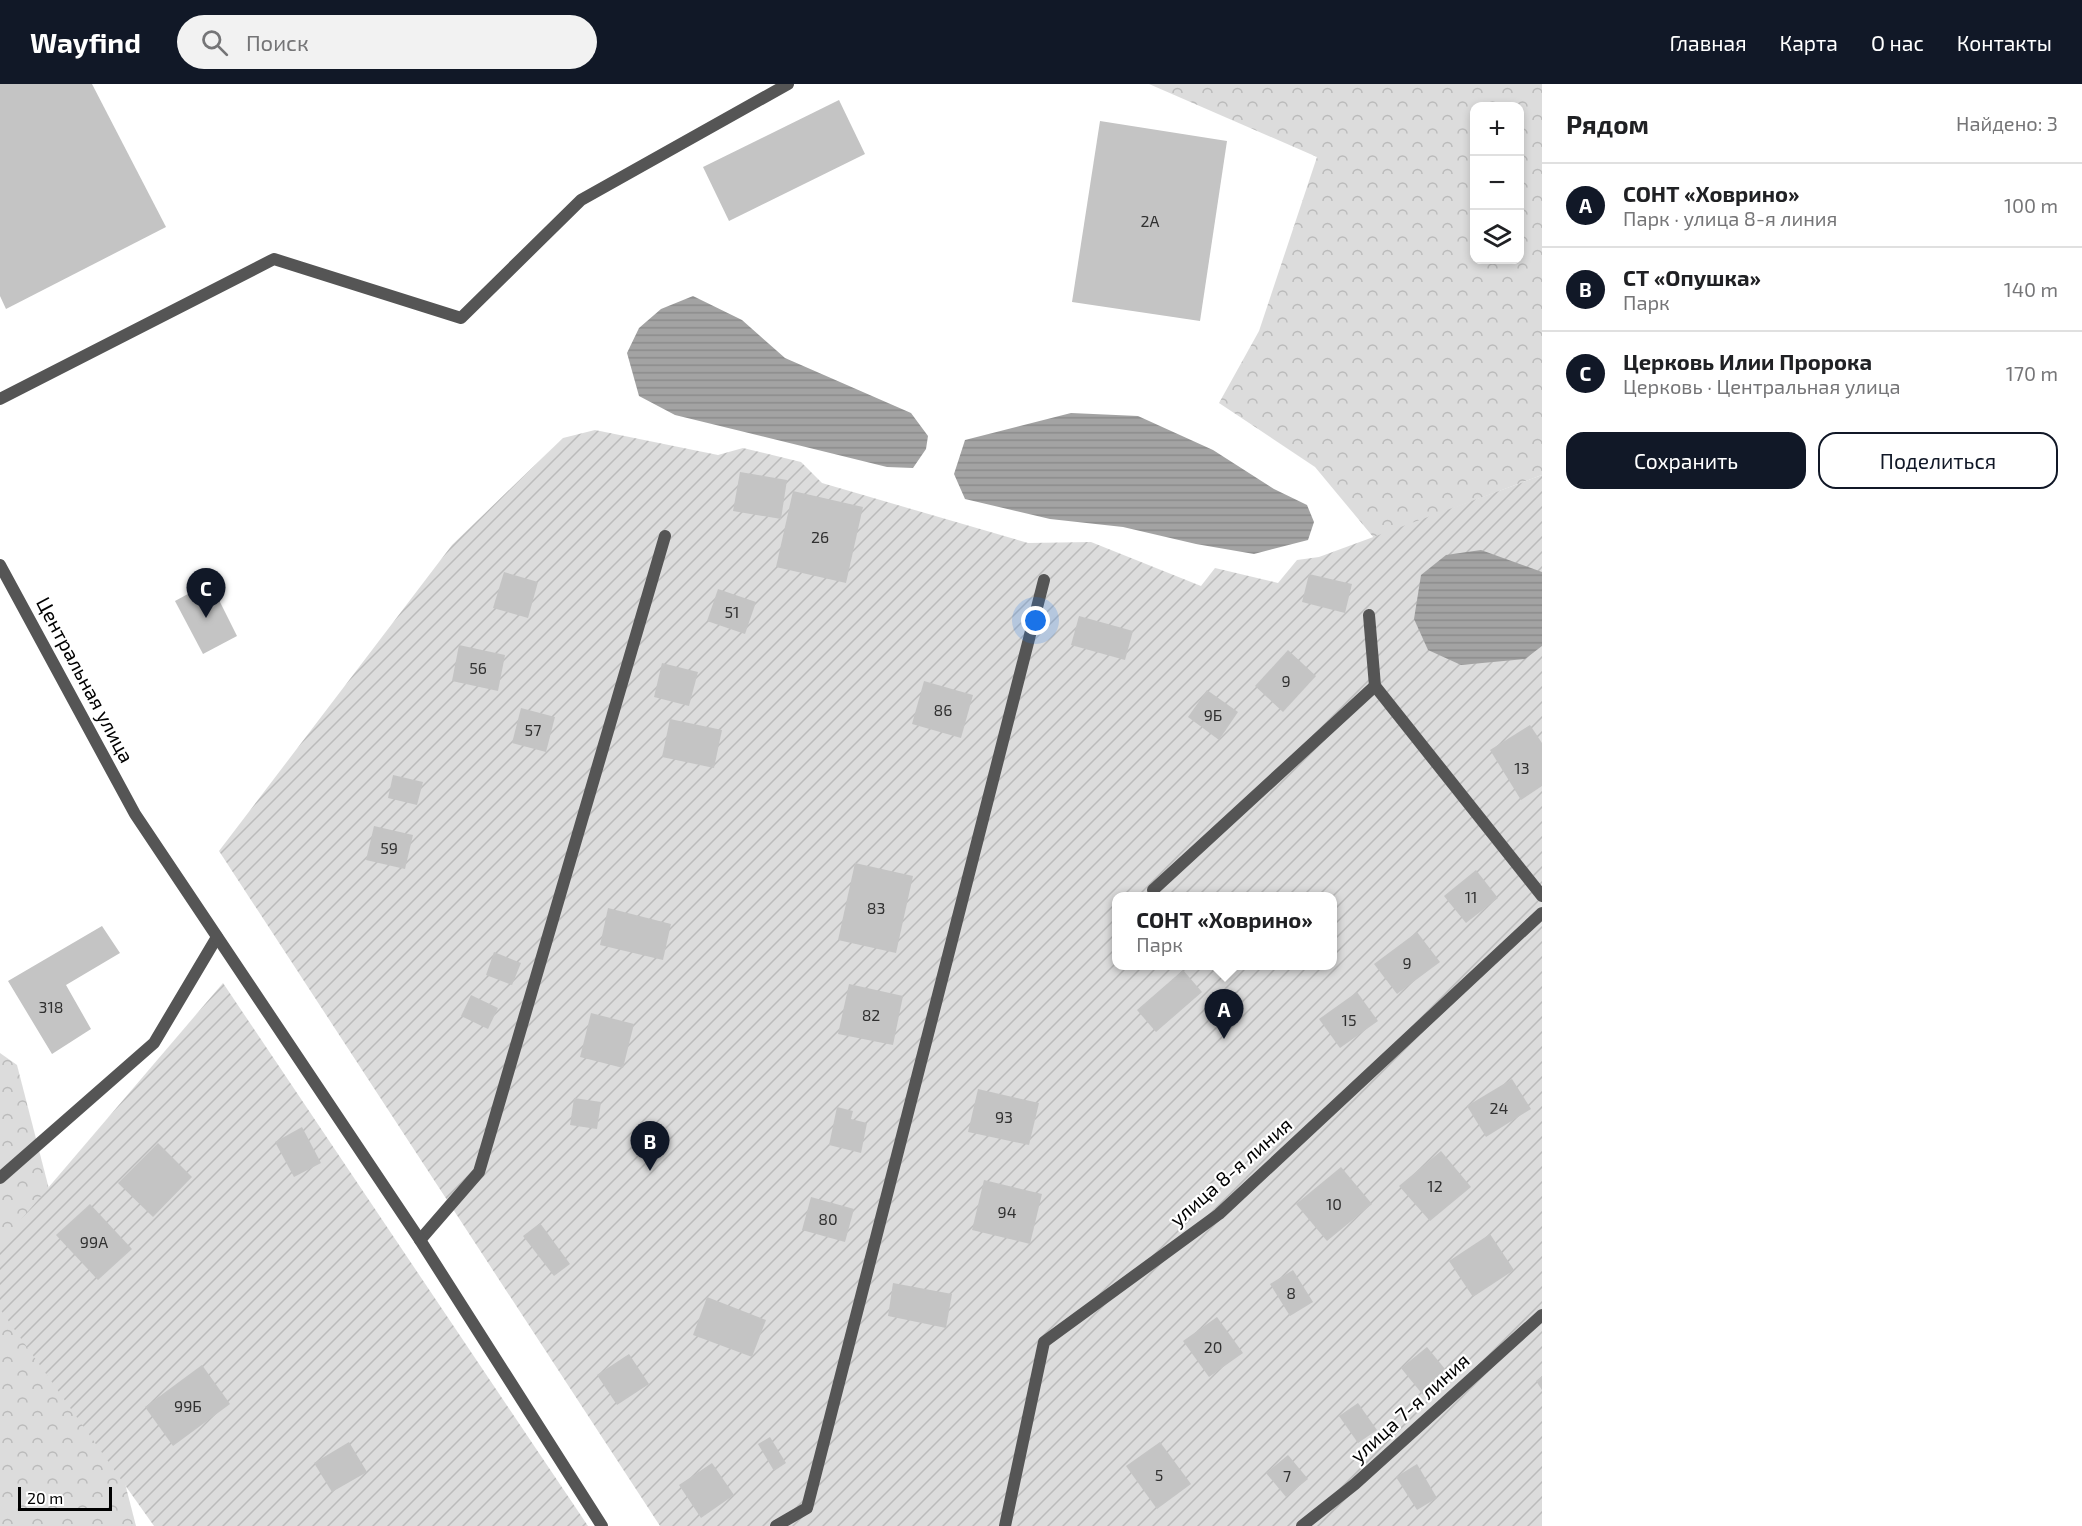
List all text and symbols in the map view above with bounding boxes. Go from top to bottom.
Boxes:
search box [177,15,597,69]
text: Wayfind [30,25,141,59]
icon: search [198,26,231,59]
text: Поиск [246,29,309,55]
text: Главная [1670,30,1747,55]
text: Карта [1780,30,1838,55]
text: О нас [1871,30,1924,55]
text: Контакты [1957,30,2052,55]
map controls [1470,102,1524,264]
button: + [1470,102,1524,156]
text: Рядом [1566,108,1649,139]
text: Найдено: 3 [1956,111,2058,135]
button: − [1470,156,1524,210]
text: СОНТ «Ховрино» [1623,180,1800,206]
text: A [1579,193,1592,217]
text: 100 m [2004,193,2058,217]
text: Парк · улица 8-я линия [1623,206,1837,230]
button: layers [1470,210,1524,264]
house number: 2А [1141,211,1160,230]
text: СТ «Опушка» [1623,264,1761,290]
text: B [1579,277,1592,301]
text: 140 m [2004,277,2058,301]
text: Парк [1623,290,1670,314]
text: Церковь Илии Пророка [1623,348,1872,374]
text: C [1580,361,1591,385]
text: 170 m [2006,361,2058,385]
text: Церковь · Центральная улица [1623,374,1901,398]
button: Сохранить [1566,432,1806,489]
button: Поделиться [1818,432,2058,489]
house number: 26 [811,527,829,546]
pin: C [186,568,226,618]
street label: Центральная улица [31,593,140,767]
house number: 51 [725,602,739,621]
your location [1021,606,1050,635]
house number: 56 [469,658,487,677]
house number: 9 [1281,671,1291,690]
house number: 86 [934,700,952,719]
house number: 9Б [1204,705,1222,724]
house number: 57 [525,720,541,739]
house number: 13 [1514,758,1530,777]
house number: 59 [380,838,398,857]
house number: 11 [1465,887,1477,906]
popup [1112,892,1337,970]
house number: 83 [867,898,885,917]
text: СОНТ «Ховрино» [1136,906,1313,932]
text: Парк [1136,932,1183,956]
house number: 9 [1402,953,1412,972]
pin: A [1204,990,1244,1039]
house number: 318 [39,997,63,1016]
house number: 82 [862,1005,880,1024]
house number: 15 [1342,1010,1356,1029]
house number: 24 [1490,1098,1509,1117]
house number: 93 [995,1107,1013,1126]
street label: улица 8-я линия [1164,1112,1297,1232]
pin: B [630,1122,670,1171]
house number: 12 [1427,1176,1443,1195]
house number: 10 [1326,1194,1342,1213]
house number: 94 [998,1202,1017,1221]
house number: 80 [818,1209,838,1228]
house number: 99А [80,1232,108,1251]
house number: 8 [1286,1283,1296,1302]
house number: 20 [1204,1337,1222,1356]
street label: улица 7-я линия [1345,1348,1474,1468]
house number: 99Б [174,1396,202,1415]
house number: 5 [1155,1465,1163,1484]
house number: 7 [1283,1466,1291,1485]
scale bar [18,1484,112,1512]
text: 20 m [27,1488,63,1507]

